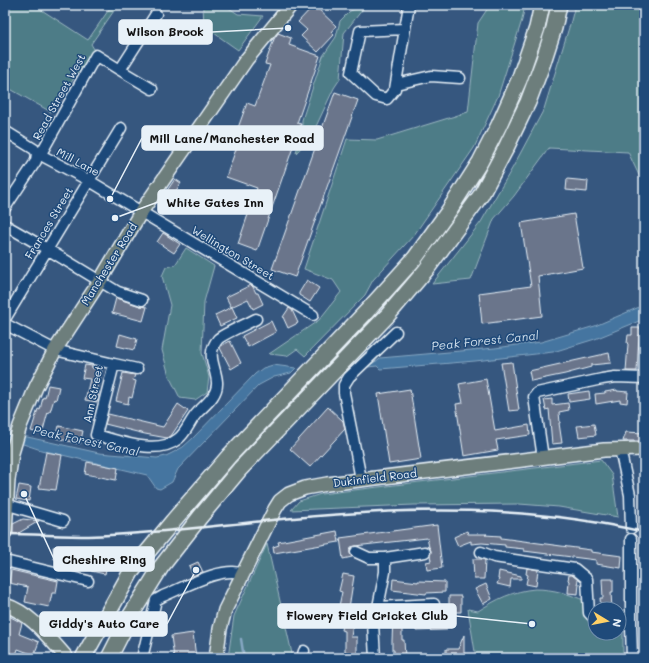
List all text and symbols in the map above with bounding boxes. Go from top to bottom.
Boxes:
callout: Wilson Brook [119,20,212,44]
text: Wilson Brook [126,23,204,39]
street label: Read Street West [29,51,89,143]
callout: Mill Lane/Manchester Road [142,126,323,150]
text: Mill Lane/Manchester Road [150,130,315,146]
street label: Mill Lane [54,144,103,179]
street label: Frances Street [21,184,76,262]
callout: White Gates Inn [158,190,272,214]
text: White Gates Inn [166,194,264,210]
street label: Manchester Road [77,220,140,308]
street label: Wellington Street [189,222,277,283]
water label: Peak Forest Canal [430,326,539,354]
street label: Ann Street [79,364,106,424]
water label: Peak Forest Canal [32,421,141,459]
street label: Dukinfield Road [332,465,418,490]
callout: Cheshire Ring [54,547,154,571]
text: Cheshire Ring [62,551,146,567]
north arrow [587,601,627,641]
callout: Flowery Field Cricket Club [278,604,456,628]
text: Flowery Field Cricket Club [286,607,448,623]
callout: Giddy's Auto Care [40,612,167,636]
text: Giddy's Auto Care [49,615,159,631]
text: N [609,617,625,628]

